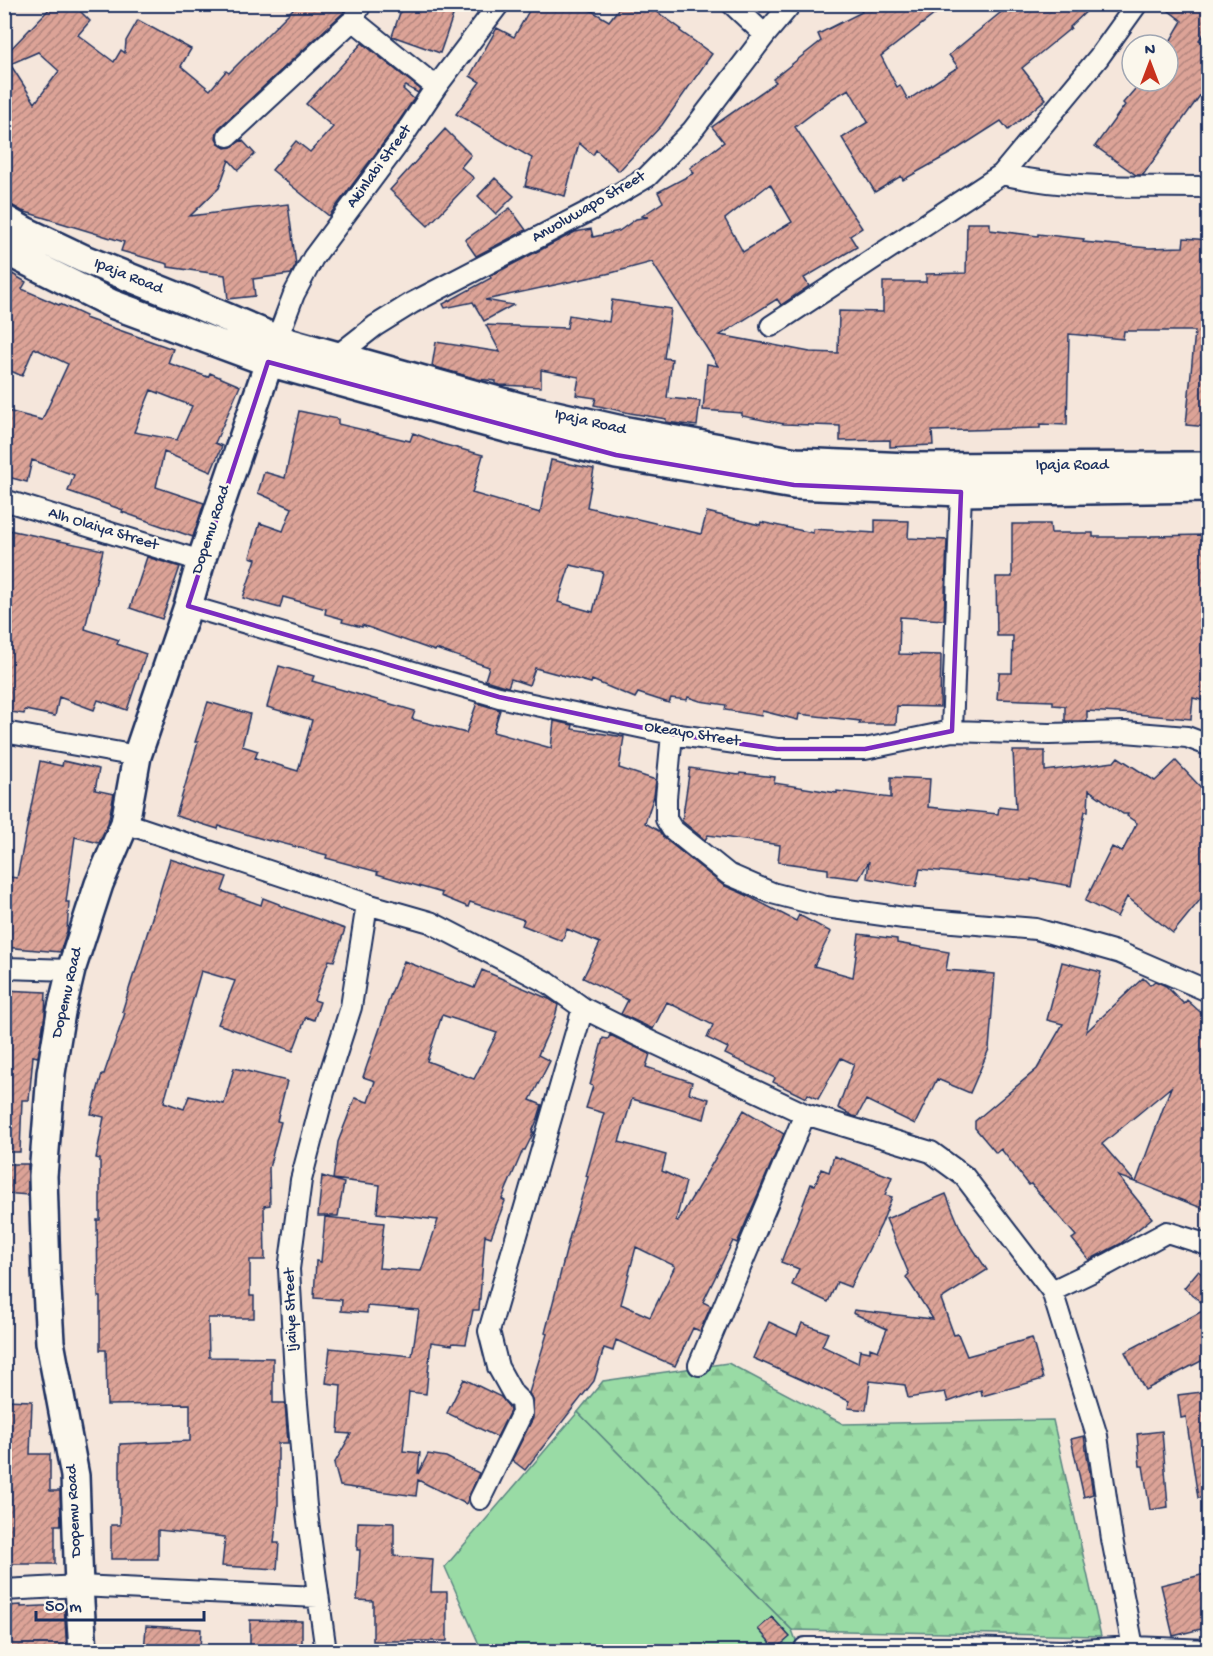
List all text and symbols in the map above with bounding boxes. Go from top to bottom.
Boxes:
north arrow [1120,33,1180,93]
text: N [1145,42,1156,61]
street label: Akinlabi Street [343,120,417,212]
street label: Anuoluwapo Street [529,167,650,248]
street label: Ipaja Road [91,255,167,300]
street label: Ipaja Road [552,406,629,441]
street label: Ipaja Road [1036,457,1110,476]
street label: Dopemu Road [188,482,236,578]
street label: Alh Olaiya Street [46,504,162,556]
street label: Okeayo Street [643,718,743,752]
street label: Dopemu Road [48,944,88,1041]
street label: Ijaiye Street [281,1267,303,1352]
street label: Dopemu Road [63,1463,87,1559]
scale bar [36,1584,204,1622]
text: 50 m [45,1597,82,1618]

